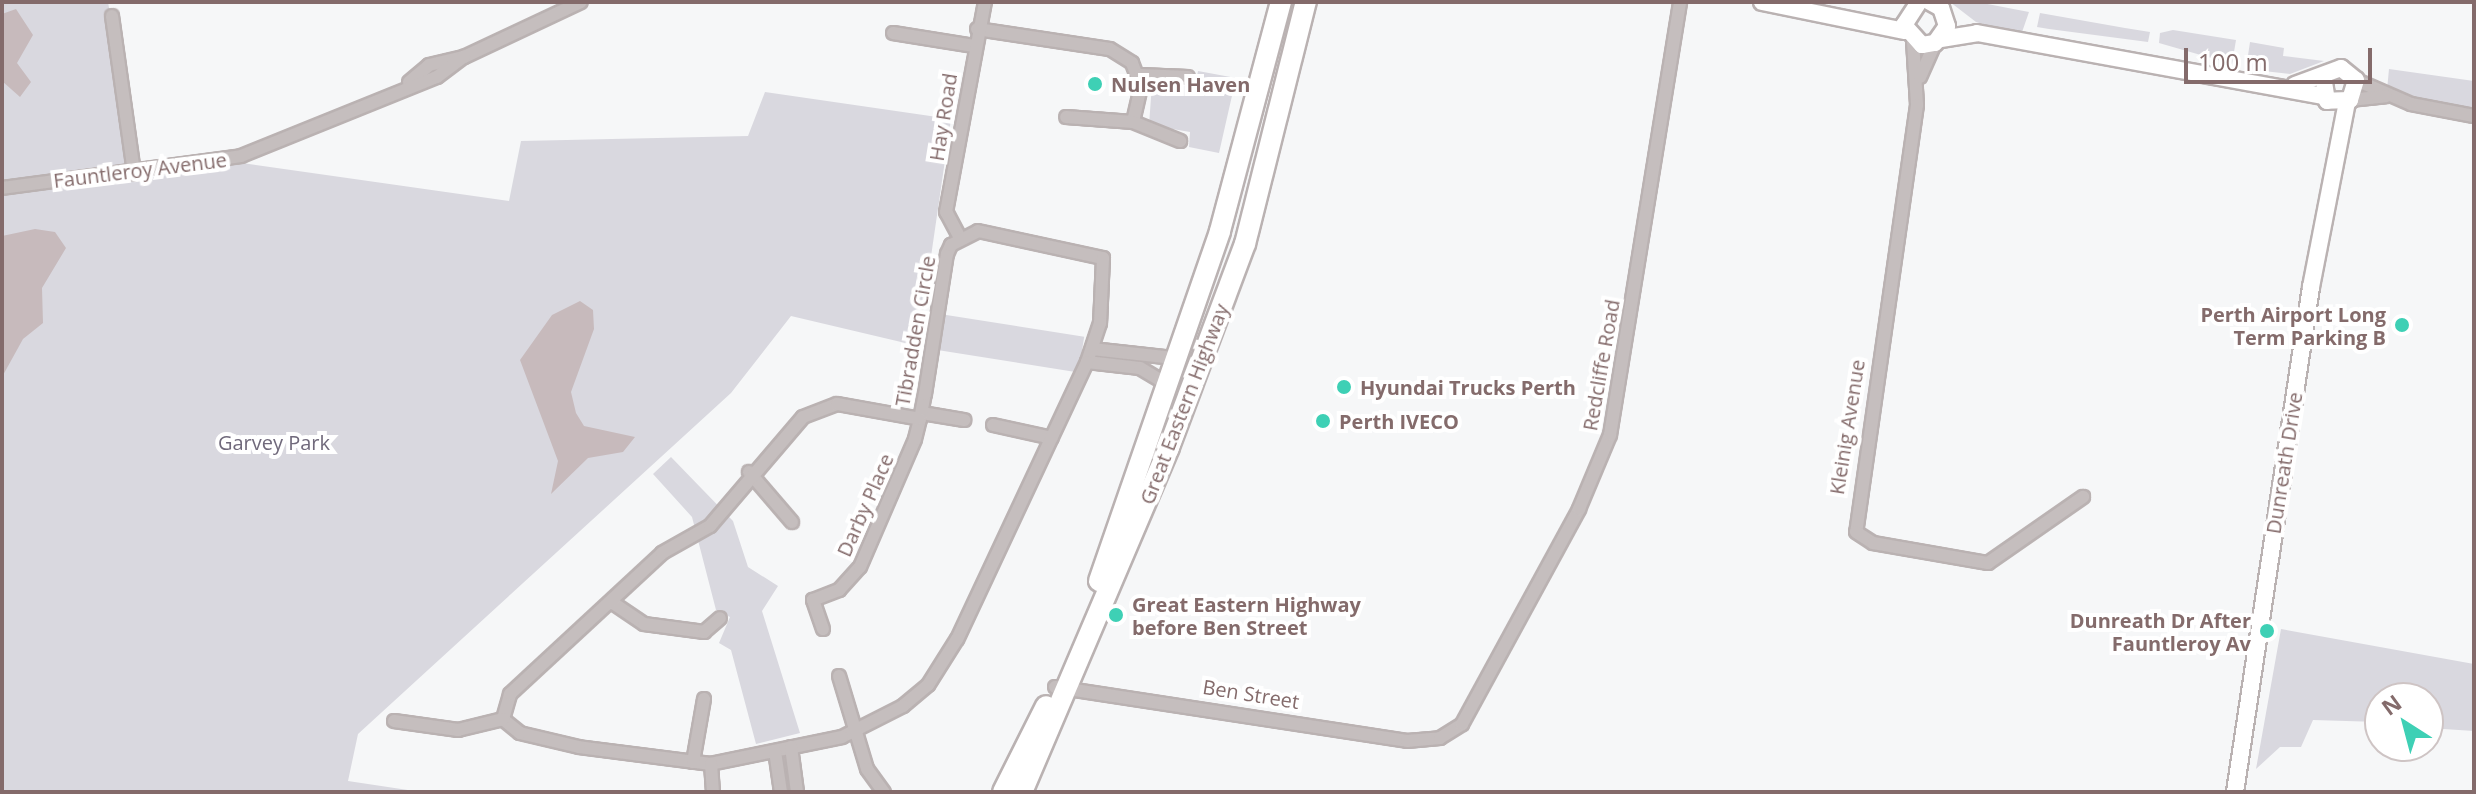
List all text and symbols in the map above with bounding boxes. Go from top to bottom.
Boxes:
scale bar [2188,32,2376,82]
text: 100 m [2198,45,2268,78]
street label: Hay Road [924,71,962,163]
place label: Nulsen Haven [1111,72,1250,96]
marker: Nulsen Haven [1086,75,1104,93]
street label: Fauntleroy Avenue [52,147,228,193]
street label: Tibradden Circle [890,254,940,408]
street label: Redcliffe Road [1578,297,1624,433]
street label: Great Eastern Highway [1135,300,1233,508]
place label: Perth Airport Long Term Parking B [2200,302,2386,349]
marker: Perth Airport Long Term Parking B [2393,316,2411,334]
street label: Kleinig Avenue [1824,358,1870,496]
place label: Hyundai Trucks Perth [1360,375,1576,399]
marker: Hyundai Trucks Perth [1335,378,1353,396]
street label: Dunreath Drive [2261,390,2307,536]
place label: Perth IVECO [1339,409,1459,433]
marker: Perth IVECO [1314,412,1332,430]
park label: Garvey Park [218,430,330,454]
street label: Darby Place [832,450,898,560]
place label: Great Eastern Highway before Ben Street [1132,592,1361,639]
marker: Great Eastern Highway before Ben Street [1107,606,1125,624]
place label: Dunreath Dr After Fauntleroy Av [2070,608,2251,655]
marker: Dunreath Dr After Fauntleroy Av [2258,622,2276,640]
street label: Ben Street [1201,675,1301,713]
north arrow [2364,682,2444,762]
text: N [2375,687,2407,722]

